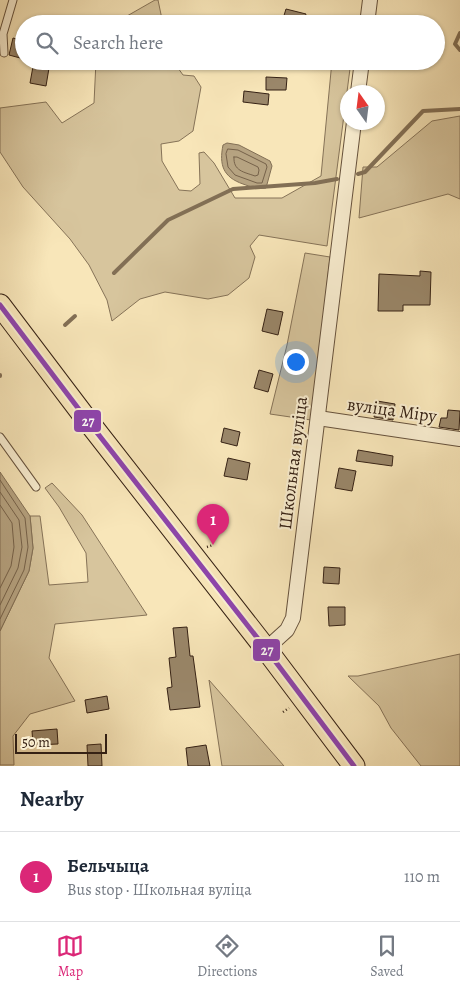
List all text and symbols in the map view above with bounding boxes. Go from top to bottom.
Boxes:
search box [15,15,445,70]
icon: search [33,29,61,57]
text: Search here [73,30,163,56]
north arrow [340,85,385,130]
your location [283,349,309,375]
street label: вуліца Міру [346,392,439,428]
street label: Школьная вуліца [273,394,313,531]
line badge: 27 [73,409,102,433]
text: 27 [82,412,94,431]
pin: 1 [197,504,229,545]
line badge: 27 [252,638,281,662]
text: 27 [261,641,273,660]
scale bar [15,731,108,754]
text: 50 m [22,733,50,752]
text: Nearby [20,785,83,813]
text: Бельчыца [67,853,149,879]
text: 1 [33,866,39,888]
text: 110 m [404,866,440,888]
text: Bus stop · Школьная вуліца [67,879,252,901]
tab: Map [56,932,84,981]
tab: Directions [197,932,257,981]
tab: Saved [370,932,404,981]

